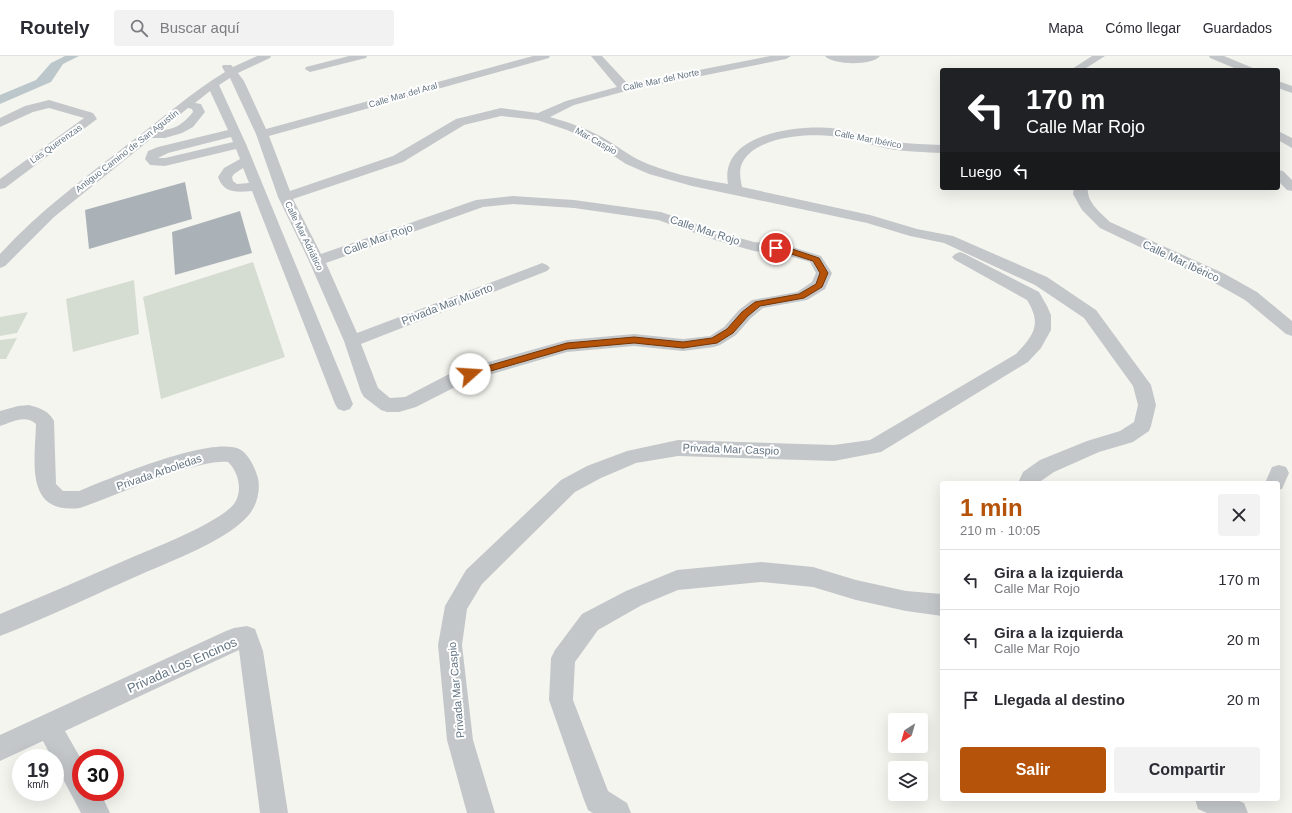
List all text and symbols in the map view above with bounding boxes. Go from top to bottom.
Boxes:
search box [114,10,394,46]
text: Routely [20,17,90,38]
icon: search [128,17,150,39]
text: Buscar aquí [160,19,240,36]
text: Mapa [1048,20,1083,36]
text: Cómo llegar [1105,20,1181,36]
text: Guardados [1203,20,1272,36]
street label: Calle Mar del Norte [622,67,700,93]
street label: Calle Mar del Aral [367,80,439,110]
icon: left [960,84,1012,136]
text: 170 m [1026,84,1105,115]
street label: Antiguo Camino de San Agustín [74,108,180,194]
text: Calle Mar Rojo [1026,117,1145,137]
street label: Las Querenzas [28,122,84,166]
street label: Mar Caspio [573,125,619,157]
street label: Calle Mar Ibérico [834,128,902,150]
icon: left [1010,160,1032,182]
text: Luego [960,163,1002,180]
street label: Calle Mar Adriático [283,200,325,272]
street label: Calle Mar Rojo [669,213,741,247]
street label: Calle Mar Rojo [342,221,414,257]
pin [759,231,793,265]
icon: arrive [765,237,787,259]
street label: Calle Mar Ibérico [1141,238,1221,284]
street label: Privada Mar Muerto [400,281,494,327]
position arrow [449,353,491,395]
street label: Privada Mar Caspio [683,441,779,457]
street label: Privada Arboledas [115,452,204,492]
text: 1 min [960,494,1023,521]
button: close [1218,494,1260,536]
text: 210 m · 10:05 [960,523,1040,538]
text: Gira a la izquierda [994,564,1123,581]
icon: left [960,569,982,591]
text: 170 m [1218,571,1260,588]
text: Calle Mar Rojo [994,581,1080,596]
text: Gira a la izquierda [994,624,1123,641]
icon: left [960,629,982,651]
text: 20 m [1227,631,1260,648]
street label: Privada Los Encinos [125,634,240,696]
street label: Privada Mar Caspio [446,641,466,739]
text: Calle Mar Rojo [994,641,1080,656]
icon: arrive [960,689,982,711]
text: Llegada al destino [994,691,1125,708]
text: 20 m [1227,691,1260,708]
north arrow [888,713,928,753]
map controls [888,713,928,801]
button: Salir [960,747,1106,793]
button: Compartir [1114,747,1260,793]
speed limit sign: 30 [72,749,124,801]
text: 19 [27,759,49,781]
button: layers [888,761,928,801]
text: km/h [27,779,49,790]

